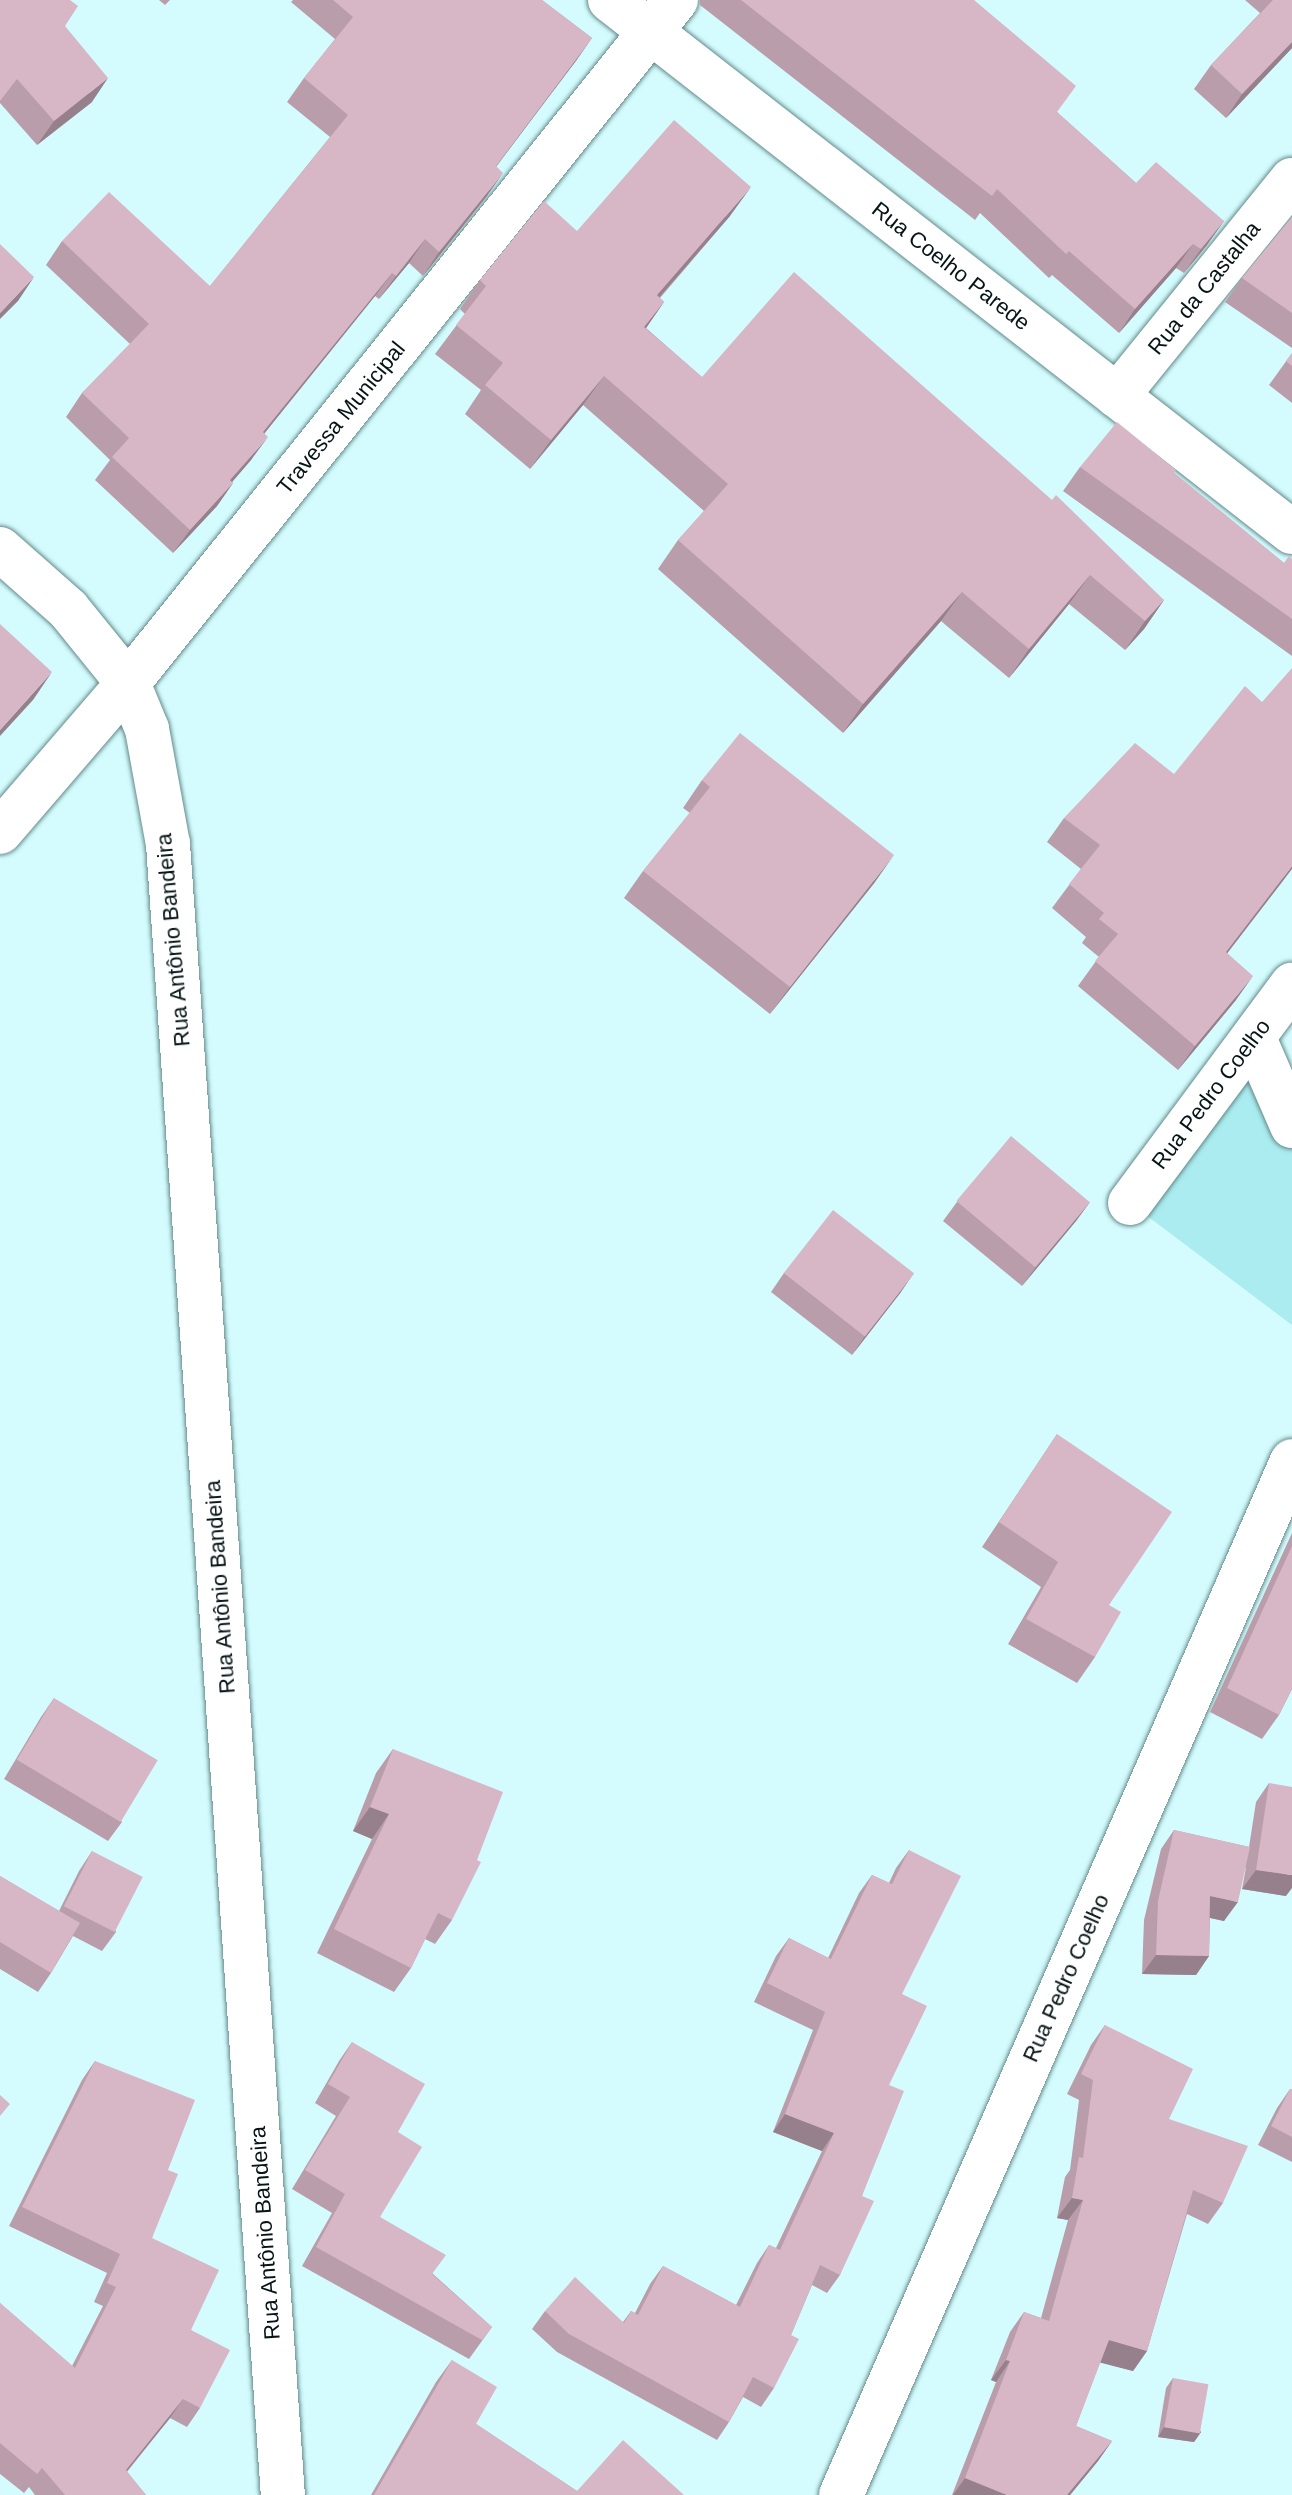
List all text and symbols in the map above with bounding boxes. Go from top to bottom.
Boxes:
street label: Rua Coelho Parede [867,196,1035,336]
street label: Rua da Castalha [1142,216,1266,360]
street label: Travessa Municipal [271,336,411,500]
street label: Rua Antônio Bandeira [150,832,196,1048]
street label: Rua Pedro Coelho [1146,1014,1276,1174]
street label: Rua Antônio Bandeira [199,1479,241,1695]
street label: Rua Pedro Coelho [1017,1890,1115,2066]
street label: Rua Antônio Bandeira [244,2125,286,2341]

